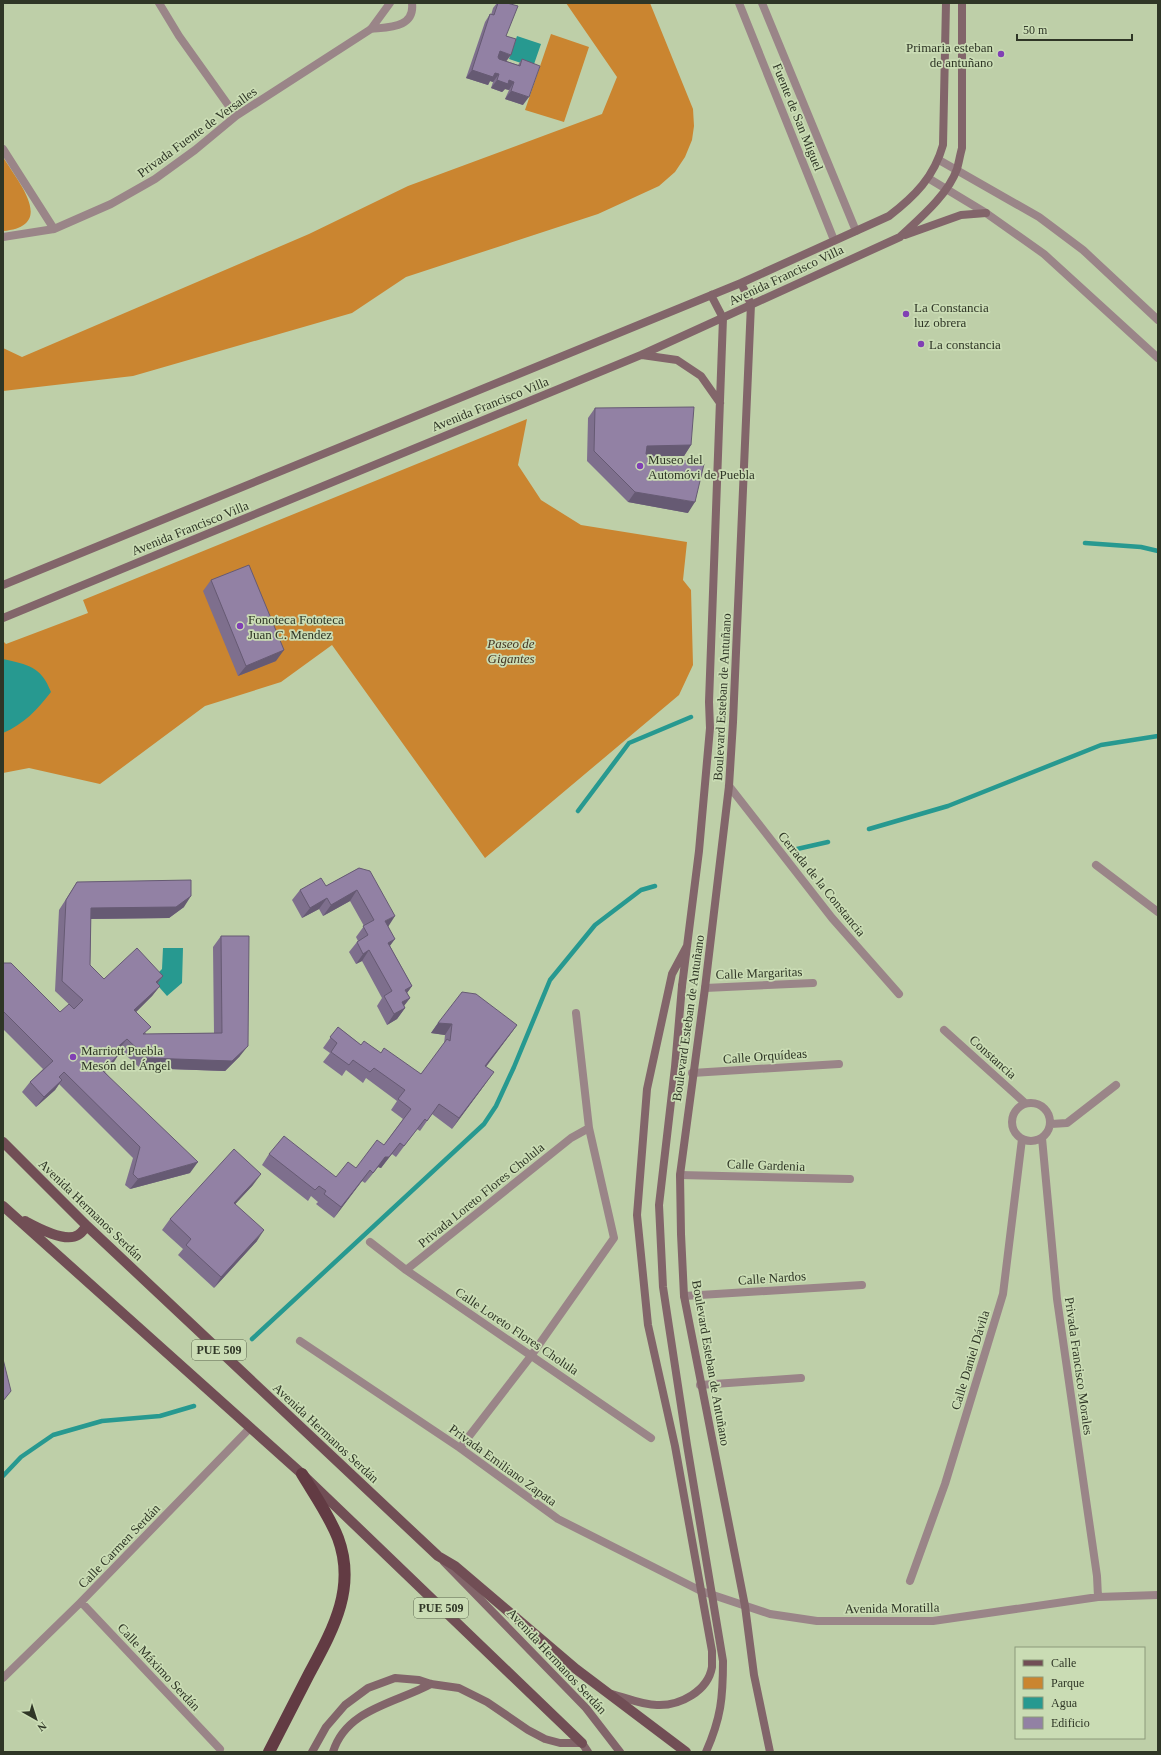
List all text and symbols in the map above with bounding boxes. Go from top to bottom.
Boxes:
scale bar [1017,16,1132,42]
text: 50 m [1023,23,1048,37]
place label: Primaria esteban de antuñano [906,40,993,70]
marker: Primaria esteban de antuñano [996,49,1006,59]
street label: Fuente de San Miguel [770,61,827,173]
street label: Privada Fuente de Versalles [134,84,260,180]
street label: Avenida Francisco Villa [726,242,846,308]
place label: La Constancia luz obrera [914,300,989,330]
marker: La Constancia luz obrera [901,309,911,319]
place label: La constancia [929,337,1001,352]
marker: La constancia [916,339,926,349]
street label: Avenida Francisco Villa [429,374,551,434]
place label: Museo del Automóvi de Puebla [648,452,755,482]
marker: Museo del Automóvi de Puebla [635,461,645,471]
street label: Avenida Francisco Villa [129,498,251,558]
place label: Fonoteca Fototeca Juan C. Mendez [248,612,344,642]
street label: Boulevard Esteban de Antuñano [710,613,734,781]
marker: Fonoteca Fototeca Juan C. Mendez [235,621,245,631]
park label: Paseo de Gigantes [486,636,535,666]
street label: Cerrada de la Constancia [775,829,869,940]
street label: Boulevard Esteban de Antuñano [669,934,707,1102]
street label: Calle Margaritas [715,964,803,982]
street label: Constancia [967,1032,1020,1082]
place label: Marriott Puebla Mesón del Ángel [81,1043,171,1073]
street label: Calle Orquídeas [723,1046,807,1066]
marker: Marriott Puebla Mesón del Ángel [68,1052,78,1062]
street label: Privada Loreto Flores Cholula [415,1139,547,1250]
street label: Avenida Hermanos Serdán [36,1156,147,1264]
street label: Calle Gardenia [727,1156,806,1174]
street label: Calle Nardos [737,1268,807,1288]
street label: Boulevard Esteban de Antuñano [689,1279,733,1447]
street label: Calle Loreto Flores Cholula [452,1284,582,1378]
street label: Privada Francisco Morales [1062,1296,1096,1436]
street label: Calle Daniel Dávila [948,1308,992,1412]
road number: PUE 509 [192,1340,246,1360]
street label: Avenida Hermanos Serdán [270,1380,382,1486]
street label: Privada Emiliano Zapata [446,1421,560,1509]
street label: Calle Carmen Serdán [75,1500,163,1591]
road number: PUE 509 [414,1598,468,1618]
street label: Avenida Moratilla [845,1600,940,1616]
street label: Avenida Hermanos Serdán [504,1605,610,1717]
street label: Calle Máximo Serdán [115,1620,204,1714]
legend [1015,1647,1145,1739]
text: Calle [1051,1656,1076,1670]
text: Parque [1051,1676,1084,1690]
text: Agua [1051,1696,1078,1710]
north arrow [16,1699,56,1739]
text: Edificio [1051,1716,1090,1730]
text: N [35,1720,49,1734]

